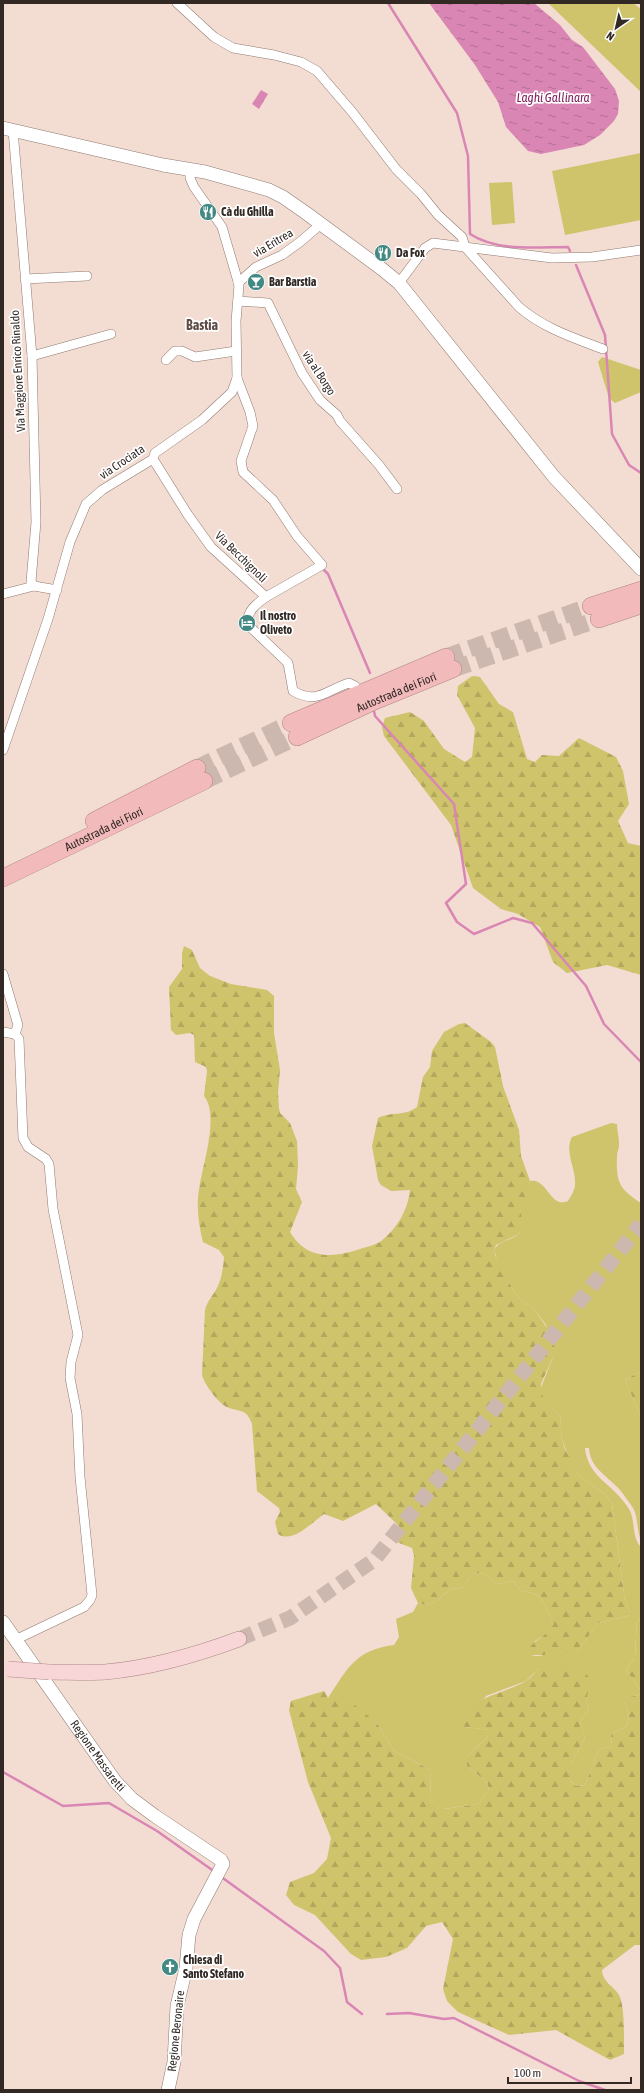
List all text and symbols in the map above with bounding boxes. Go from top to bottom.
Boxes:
north arrow [596,8,636,48]
text: N [604,29,616,43]
water label: Laghi Gallinara [517,90,589,105]
restaurant icon: Cà du Ghilla [198,202,218,222]
place label: Cà du Ghilla [221,205,274,219]
street label: via Eritrea [250,226,296,260]
restaurant icon: Da Fox [373,243,393,263]
place label: Da Fox [396,246,425,260]
bar icon: Bar Barstia [246,272,266,292]
place label: Bar Barstia [269,275,317,289]
street label: Via Maggiore Enrico Rinaldo [8,309,28,432]
district label: Bastia [186,317,218,333]
street label: via al Borgo [299,348,339,398]
street label: via Crociata [97,442,147,482]
street label: Via Becchignoli [212,529,270,585]
place label: Il nostro Oliveto [260,609,297,637]
hotel icon: Il nostro Oliveto [237,613,257,633]
street label: Autostrada dei Fiori [354,670,439,715]
street label: Autostrada dei Fiori [62,804,145,854]
street label: Regione Massaretti [67,1718,128,1794]
place label: Chiesa di Santo Stefano [183,1953,245,1981]
church icon: Chiesa di Santo Stefano [160,1957,180,1977]
street label: Regione Beronaire [165,1990,187,2072]
scale bar [508,2059,631,2085]
text: 100 m [514,2066,541,2080]

